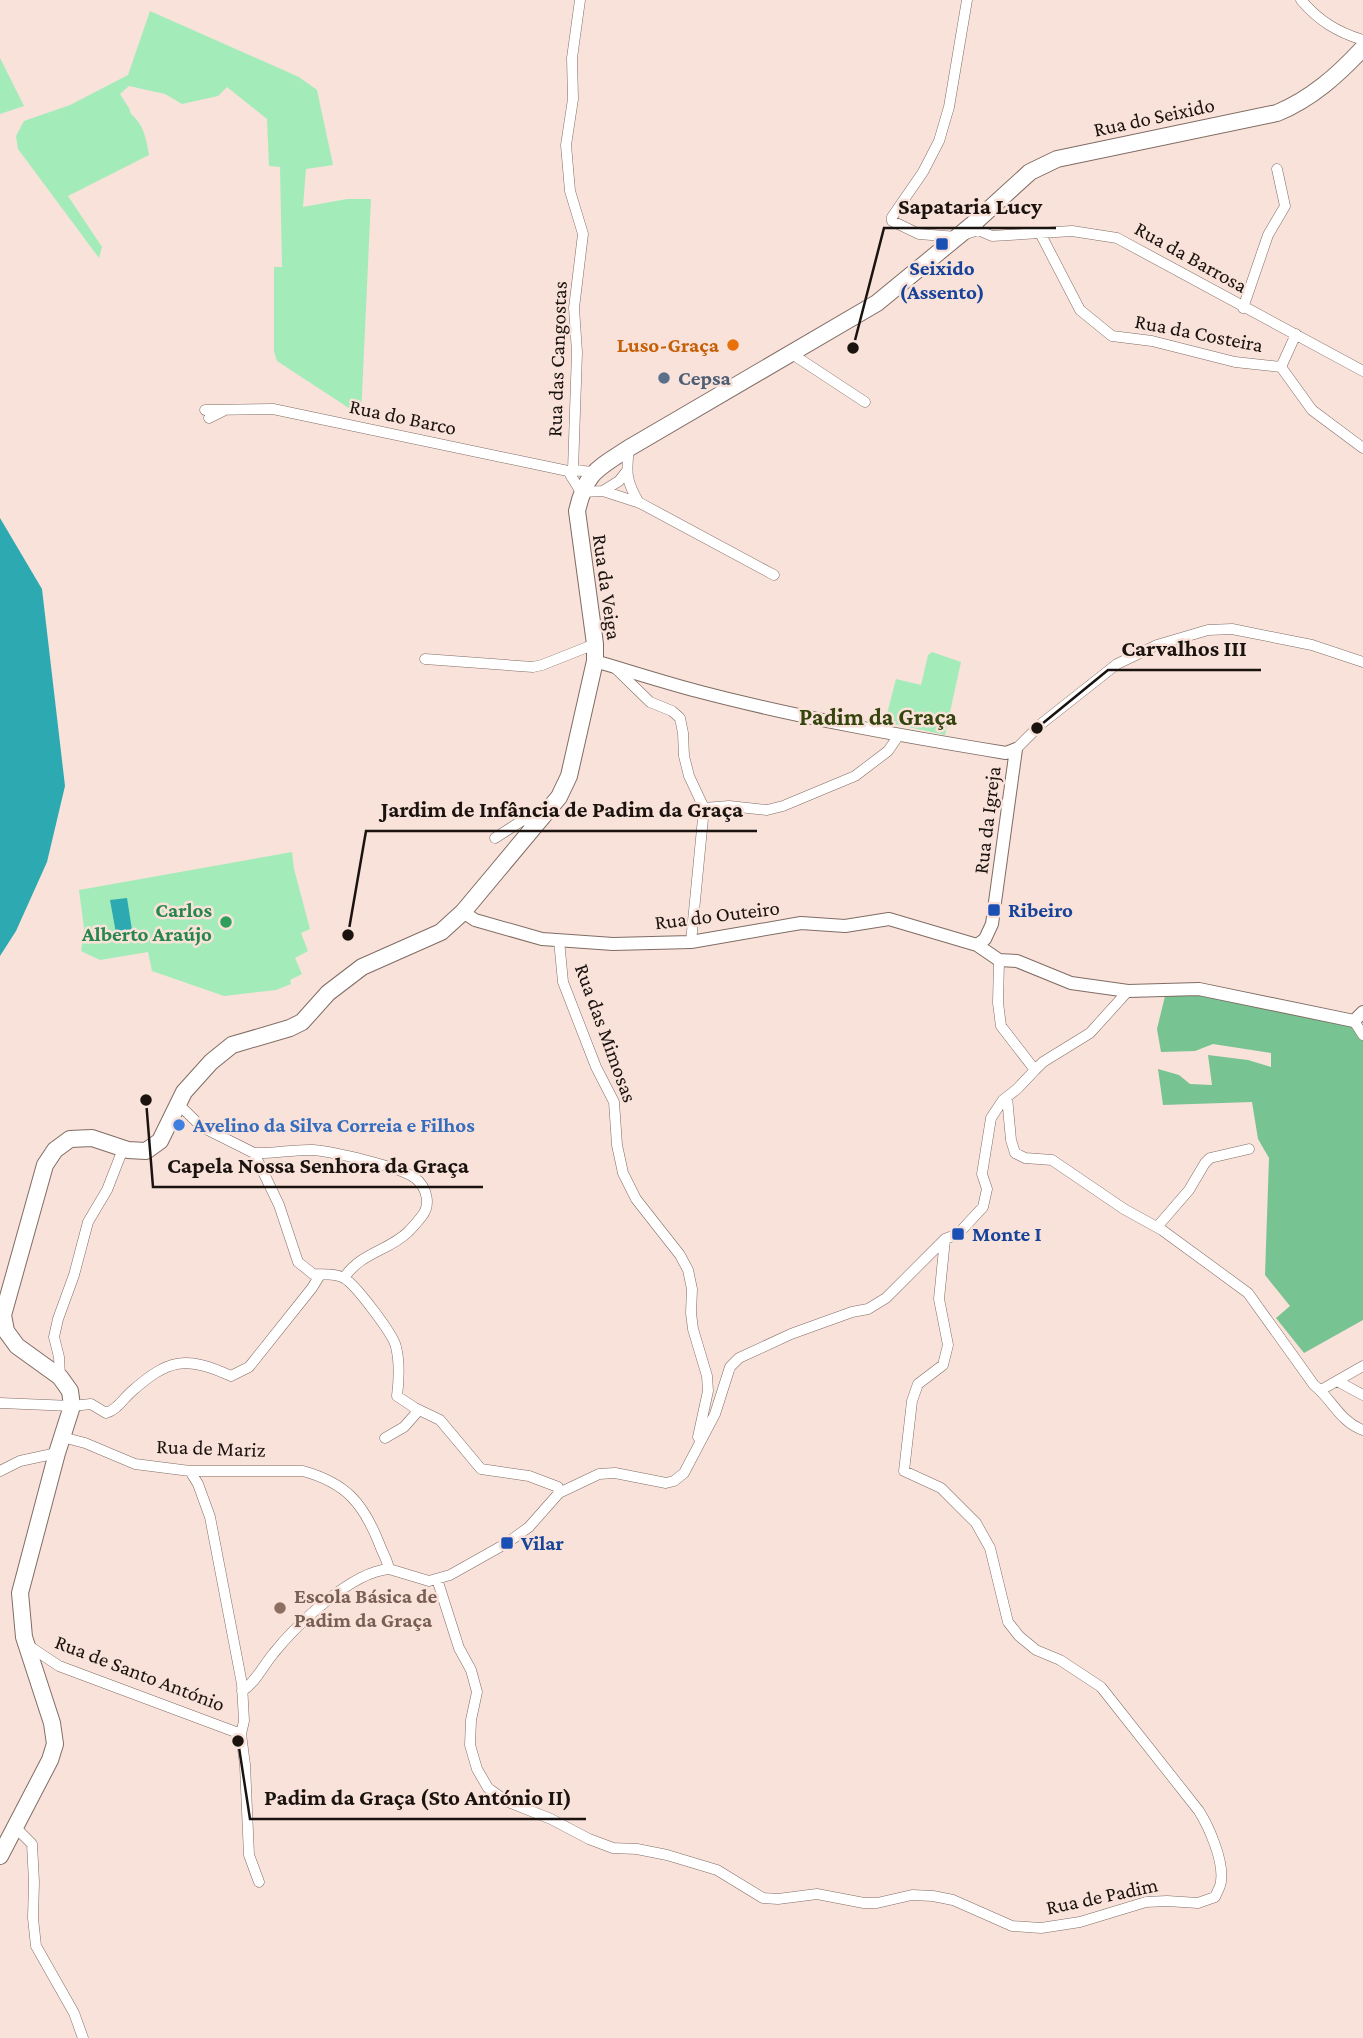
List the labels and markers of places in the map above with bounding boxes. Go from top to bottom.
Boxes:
callout: Sapataria Lucy [884,184,1056,228]
marker: Seixido (Assento) [934,236,950,252]
place label: Seixido (Assento) [899,256,985,304]
place label: Luso-Graça [617,333,720,357]
marker: Luso-Graça [725,337,741,353]
place label: Cepsa [678,366,732,390]
marker: Cepsa [656,370,672,386]
callout: Carvalhos III [1108,626,1261,670]
callout: Jardim de Infância de Padim da Graça [366,787,757,831]
place label: Carlos Alberto Araújo [81,898,212,946]
place label: Ribeiro [1008,898,1073,922]
marker: Ribeiro [986,902,1002,918]
marker: Carlos Alberto Araújo [218,914,234,930]
place label: Avelino da Silva Correia e Filhos [192,1113,475,1137]
marker: Avelino da Silva Correia e Filhos [171,1117,187,1133]
callout: Capela Nossa Senhora da Graça [153,1143,483,1187]
place label: Monte I [972,1222,1041,1246]
marker: Monte I [950,1226,966,1242]
place label: Vilar [520,1531,565,1555]
marker: Vilar [499,1535,515,1551]
place label: Escola Básica de Padim da Graça [294,1584,438,1632]
marker: Escola Básica de Padim da Graça [272,1600,288,1616]
callout: Padim da Graça (Sto António II) [250,1775,586,1819]

